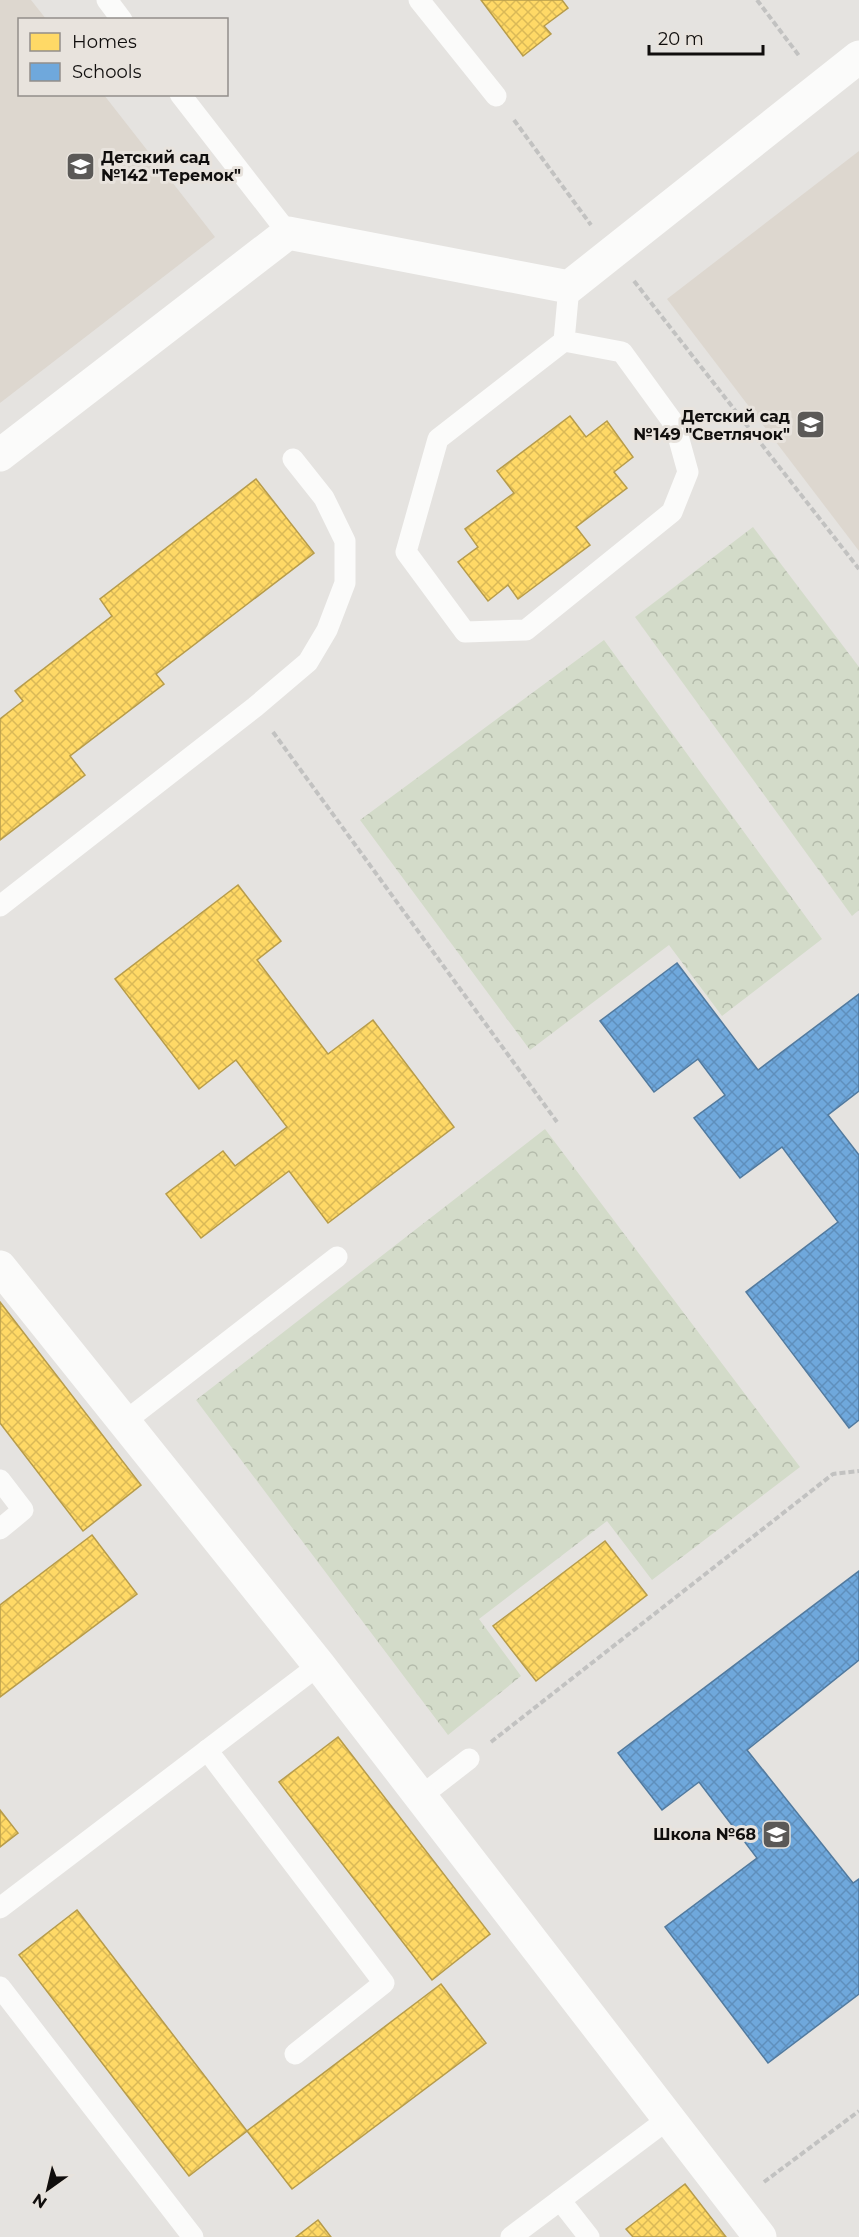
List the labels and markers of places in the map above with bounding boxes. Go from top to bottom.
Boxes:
place label: Детский сад №142 "Теремок" [101,148,241,185]
school or university icon: Детский сад №142 "Теремок" [64,150,96,182]
place label: Детский сад №149 "Светлячок" [633,407,790,444]
school or university icon: Детский сад №149 "Светлячок" [795,409,827,441]
school or university icon: Школа №68 [761,1818,793,1850]
place label: Школа №68 [653,1825,756,1844]

